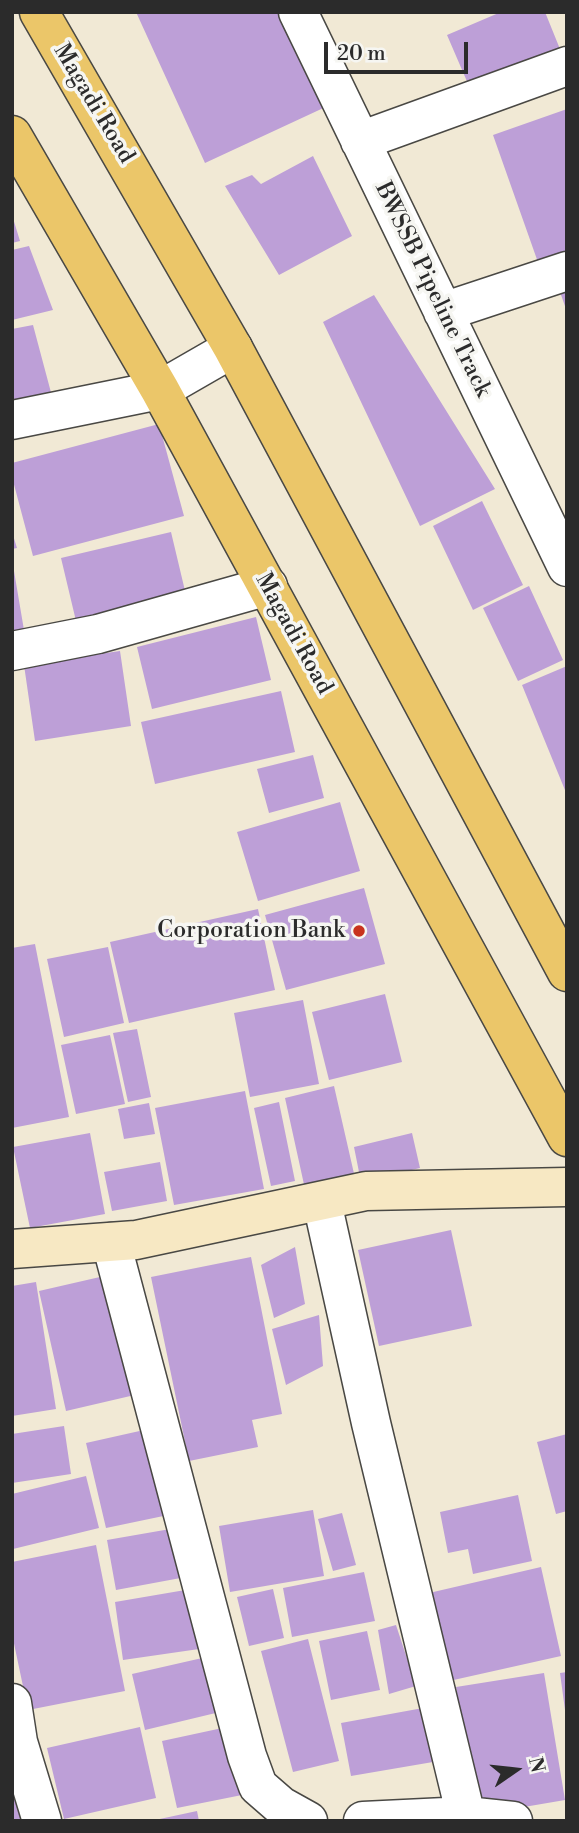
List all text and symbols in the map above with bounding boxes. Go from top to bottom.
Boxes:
scale bar [327,28,470,72]
street label: Magadi Road [47,39,139,169]
text: 20 m [337,41,386,67]
street label: BWSSB Pipeline Track [368,178,496,402]
street label: Magadi Road [248,569,338,699]
place label: Corporation Bank [157,917,345,945]
marker: Corporation Bank [351,923,367,939]
north arrow [481,1735,551,1805]
text: N [523,1755,550,1775]

